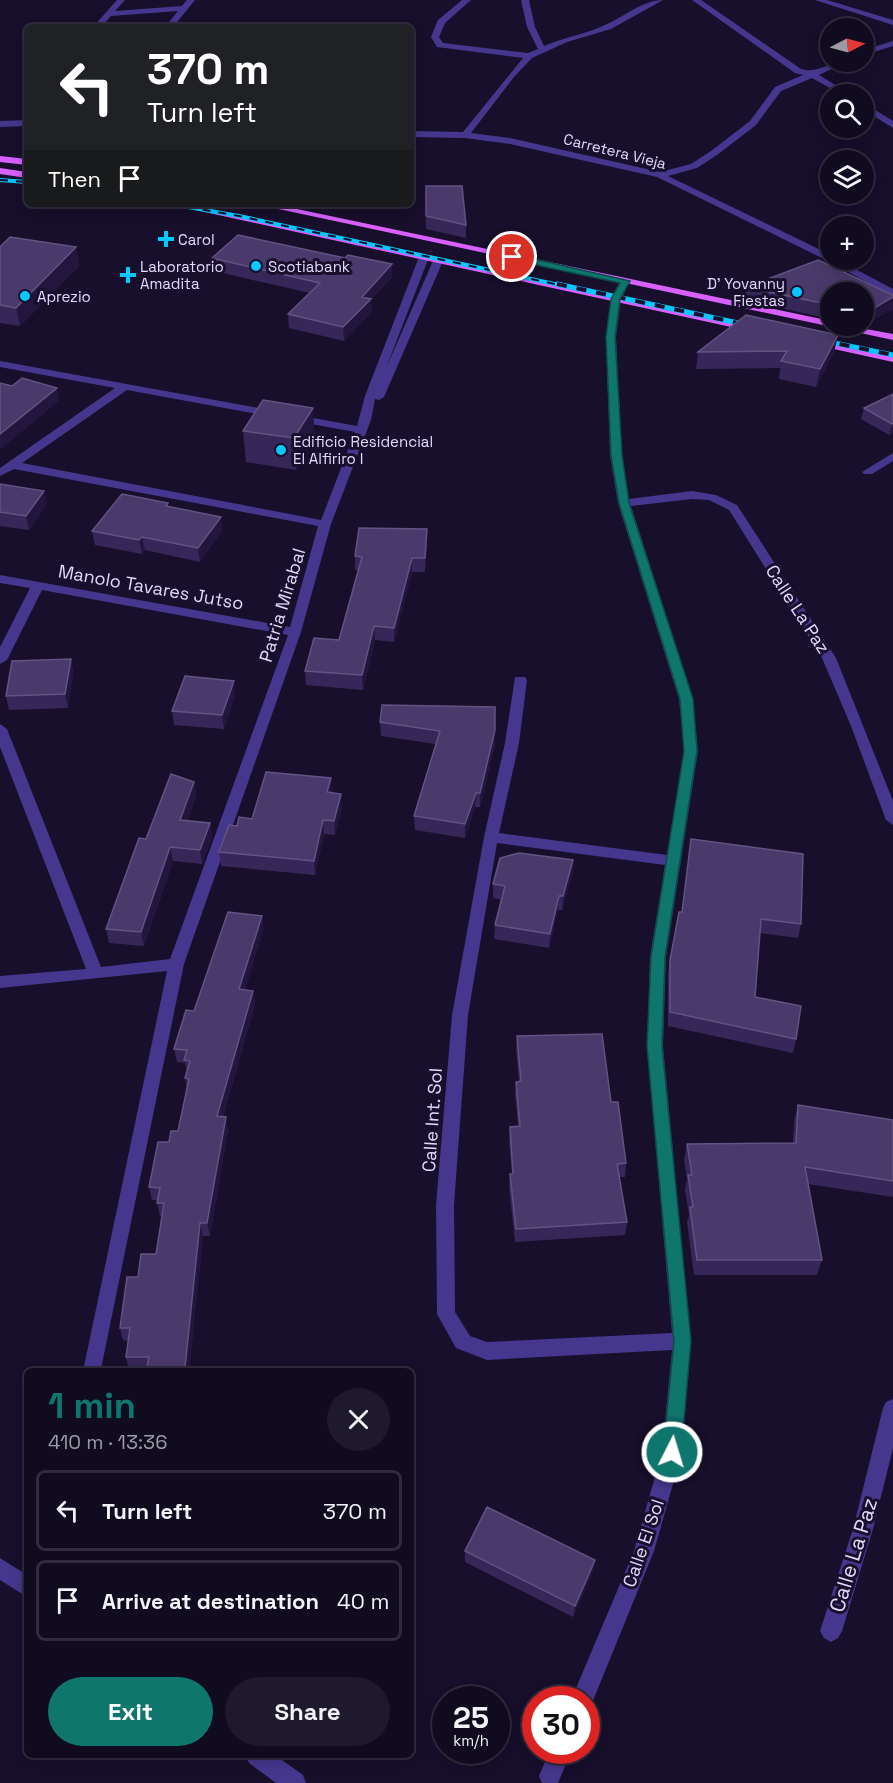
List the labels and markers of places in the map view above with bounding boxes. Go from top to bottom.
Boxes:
place label: Carol [178,230,215,249]
pin [486,231,537,282]
marker: Carol [159,232,173,246]
place label: Laboratorio Amadita [140,257,224,293]
place label: Scotiabank [268,257,350,276]
marker: Scotiabank [249,259,263,273]
marker: Laboratorio Amadita [121,268,135,282]
place label: D' Yovanny Fiestas [707,274,785,310]
marker: D' Yovanny Fiestas [790,285,804,299]
place label: Aprezio [37,287,91,306]
marker: Aprezio [18,289,32,303]
place label: Edificio Residencial El Alfiriro I [293,432,433,468]
marker: Edificio Residencial El Alfiriro I [274,443,288,457]

